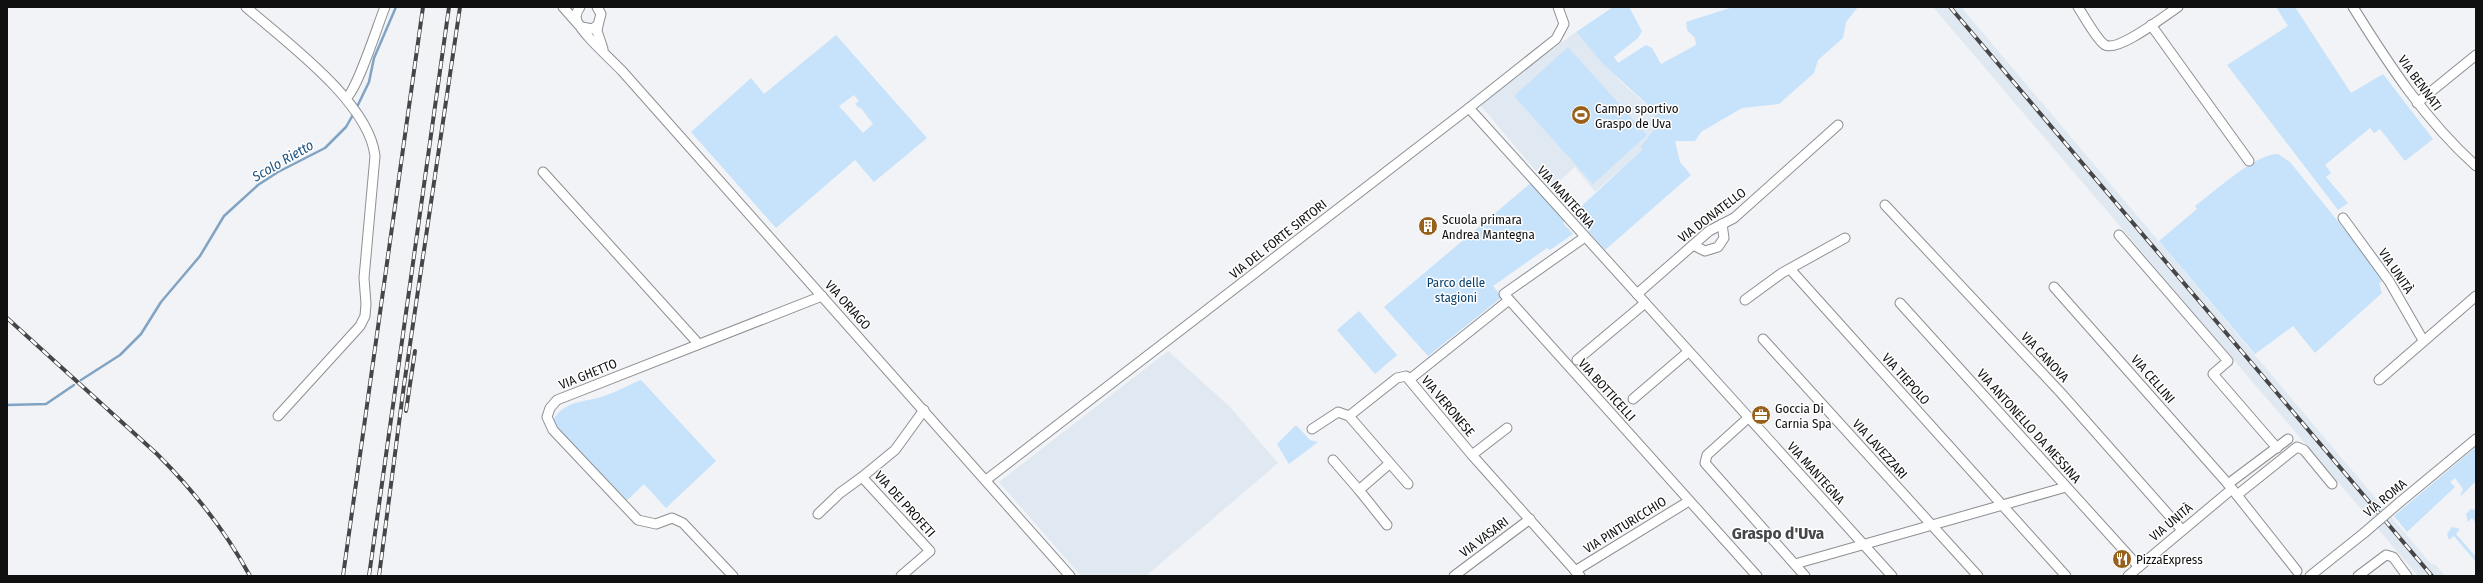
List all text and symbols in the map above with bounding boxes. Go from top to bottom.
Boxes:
street label: VIA BENNATI [2395,52,2445,114]
place label: Campo sportivo Graspo de Uva [1595,101,1679,131]
sports icon: Campo sportivo Graspo de Uva [1570,104,1592,126]
water label: Scolo Rietto [248,137,317,186]
street label: VIA MANTEGNA [1534,163,1598,231]
street label: VIA DONATELLO [1675,185,1749,245]
street label: VIA DEL FORTE SIRTORI [1227,196,1329,282]
place label: Scuola primara Andrea Mantegna [1442,212,1535,242]
building icon: Scuola primara Andrea Mantegna [1417,215,1439,237]
street label: VIA UNITÀ [2376,246,2417,296]
park label: Parco delle stagioni [1427,275,1485,305]
street label: VIA ORIAGO [822,277,874,333]
street label: VIA CANOVA [2018,329,2072,385]
street label: VIA TIEPOLO [1879,350,1933,408]
street label: VIA CELLINI [2128,352,2178,406]
street label: VIA GHETTO [557,356,619,392]
street label: VIA BOTTICELLI [1575,356,1639,424]
street label: VIA ANTONELLO DA MESSINA [1974,366,2084,486]
street label: VIA VERONESE [1418,373,1478,439]
place label: Goccia Di Carnia Spa [1775,401,1832,431]
office icon: Goccia Di Carnia Spa [1750,404,1772,426]
street label: VIA LAVEZZARI [1850,416,1910,482]
street label: VIA MANTEGNA [1784,439,1848,507]
street label: VIA DEI PROFETI [872,468,938,540]
street label: VIA ROMA [2361,476,2409,520]
street label: VIA PINTURICCHIO [1581,494,1669,556]
street label: VIA UNITÀ [2147,500,2195,544]
street label: VIA VASARI [1457,514,1511,560]
district label: Graspo d'Uva [1732,523,1825,544]
restaurant icon: PizzaExpress [2111,548,2133,570]
place label: PizzaExpress [2136,552,2203,567]

